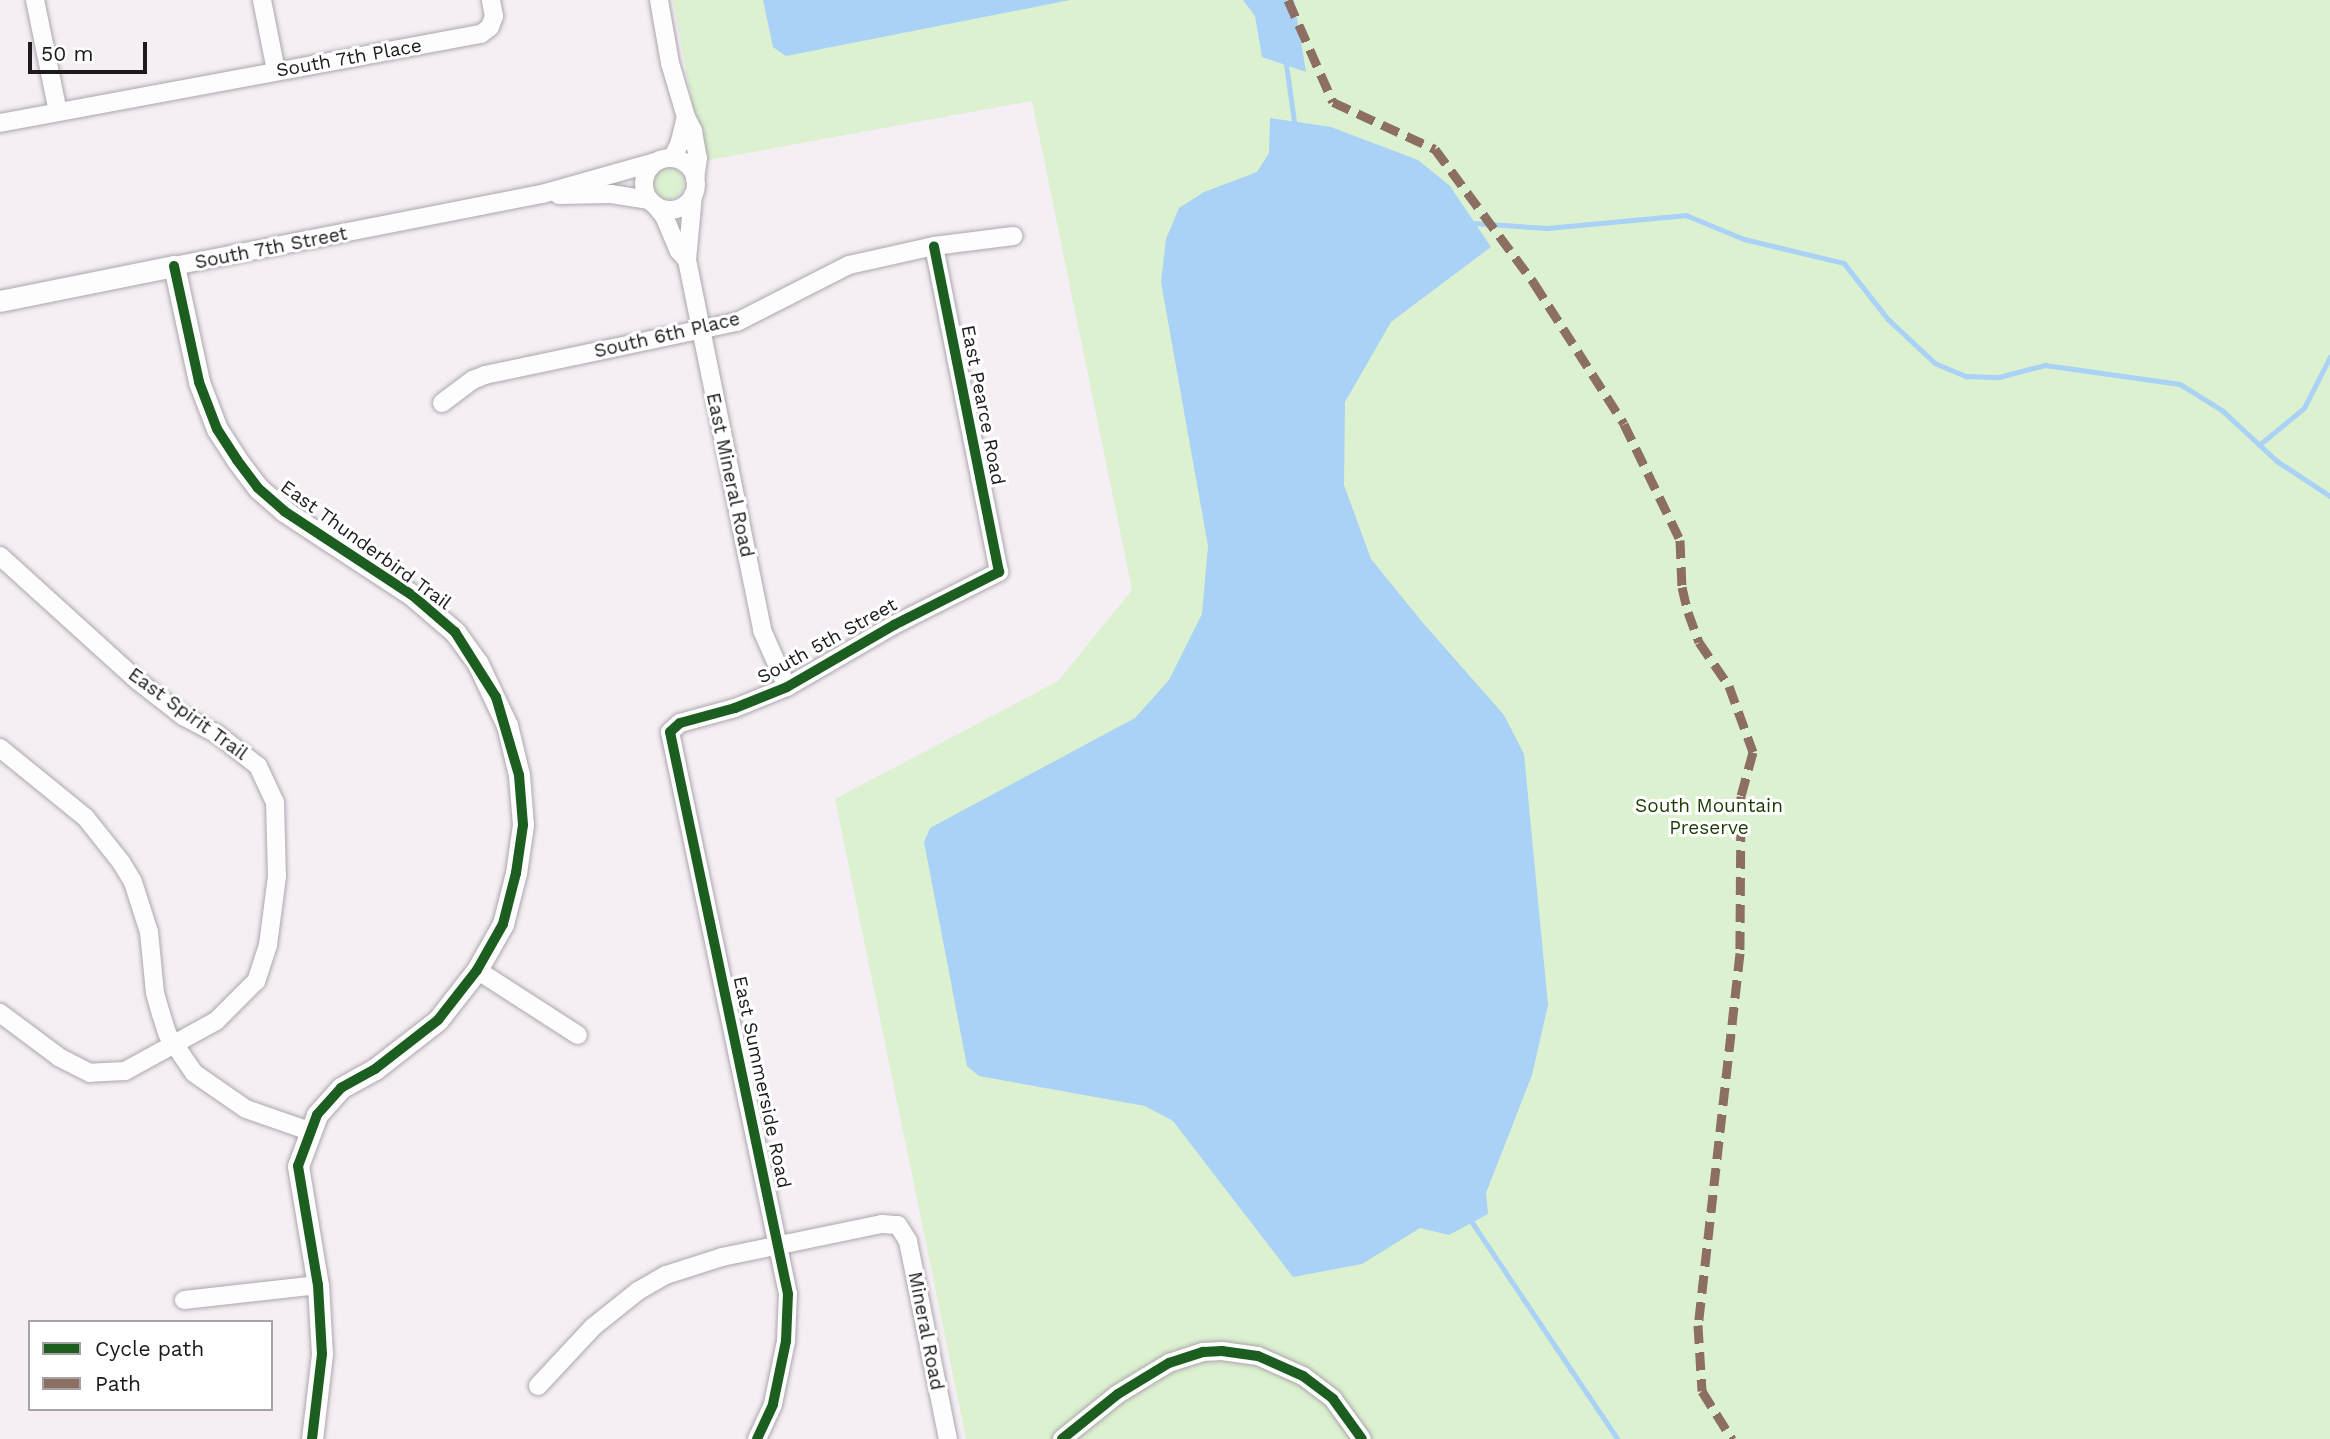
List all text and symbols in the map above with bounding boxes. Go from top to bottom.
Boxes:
scale bar [32,28,150,72]
street label: South 7th Place [274,34,424,82]
text: 50 m [41,41,93,66]
street label: South 7th Street [192,222,350,274]
street label: South 6th Place [592,307,742,363]
street label: East Pearce Road [956,323,1010,487]
street label: East Mineral Road [701,390,759,560]
street label: East Thunderbird Trail [276,475,456,615]
street label: South 5th Street [753,593,901,689]
street label: East Spirit Trail [123,663,253,765]
park label: South Mountain Preserve [1635,795,1783,839]
street label: East Summerside Road [728,974,796,1190]
street label: Mineral Road [903,1269,949,1393]
legend [28,1320,273,1411]
text: Cycle path [95,1336,204,1361]
text: Path [95,1371,141,1396]

